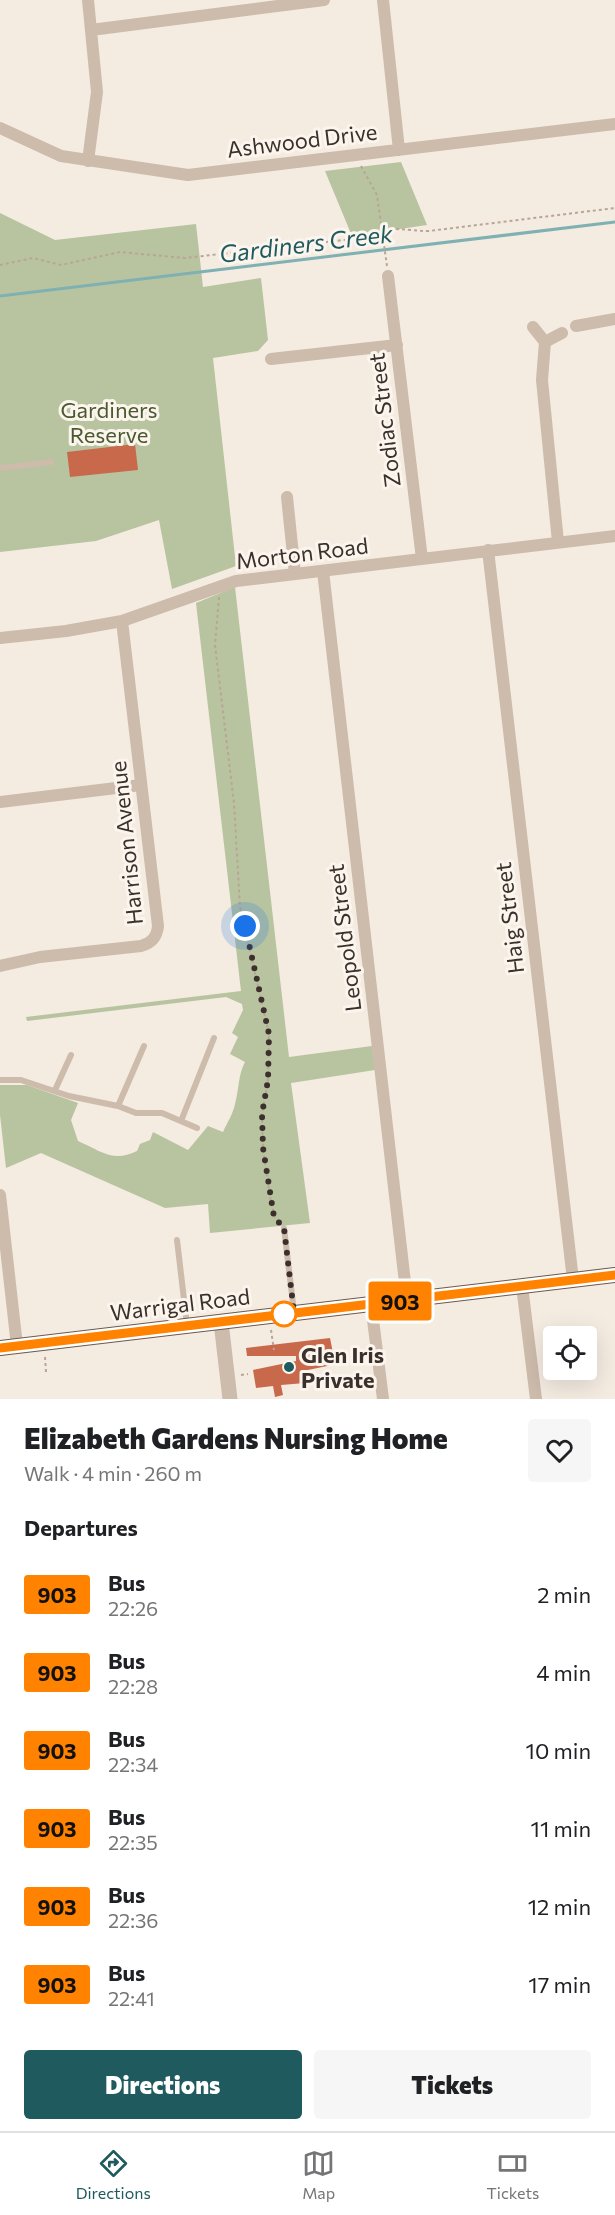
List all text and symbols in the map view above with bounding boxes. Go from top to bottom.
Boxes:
street label: Ashwood Drive [225,117,379,163]
water label: Gardiners Creek [218,218,395,268]
street label: Zodiac Street [362,351,406,489]
park label: Gardiners Reserve [60,396,158,448]
street label: Morton Road [234,531,370,575]
street label: Harrison Avenue [104,760,148,926]
street label: Haig Street [489,861,529,975]
street label: Leopold Street [322,863,366,1013]
your location [230,911,260,941]
street label: Warrigal Road [109,1282,251,1326]
line badge: 903 [366,1282,434,1320]
text: 903 [380,1289,420,1314]
unlabelled marker [271,1301,297,1327]
map controls [543,1326,597,1380]
button: locate [543,1326,597,1380]
place label: Glen Iris Private [301,1341,384,1393]
marker: Glen Iris Private [282,1360,296,1374]
button: heart [528,1419,591,1482]
text: Elizabeth Gardens Nursing Home [24,1421,448,1455]
text: Walk · 4 min · 260 m [24,1461,202,1485]
text: Departures [24,1514,138,1541]
text: Bus [108,1569,145,1596]
text: 2 min [537,1581,591,1608]
text: 903 [37,1582,77,1607]
text: 22:26 [108,1596,158,1620]
text: Bus [108,1647,145,1674]
text: 4 min [536,1659,591,1686]
text: 903 [37,1660,77,1685]
text: 22:28 [108,1674,158,1698]
text: Bus [108,1725,145,1752]
text: 10 min [526,1737,591,1764]
text: 903 [37,1738,77,1763]
text: 22:34 [108,1752,158,1776]
text: Bus [108,1803,145,1830]
text: 11 min [531,1815,591,1842]
text: 903 [37,1816,77,1841]
text: 22:35 [108,1830,158,1854]
text: Bus [108,1881,145,1908]
text: 12 min [528,1893,591,1920]
text: 903 [37,1894,77,1919]
text: 22:36 [108,1908,158,1932]
text: Bus [108,1959,145,1986]
text: 17 min [528,1971,591,1998]
text: 903 [37,1972,77,1997]
text: 22:41 [108,1986,155,2010]
button: Directions [24,2050,302,2119]
button: Tickets [314,2050,591,2119]
tab: Directions [76,2147,151,2202]
tab: Map [302,2147,335,2202]
tab: Tickets [487,2147,539,2202]

